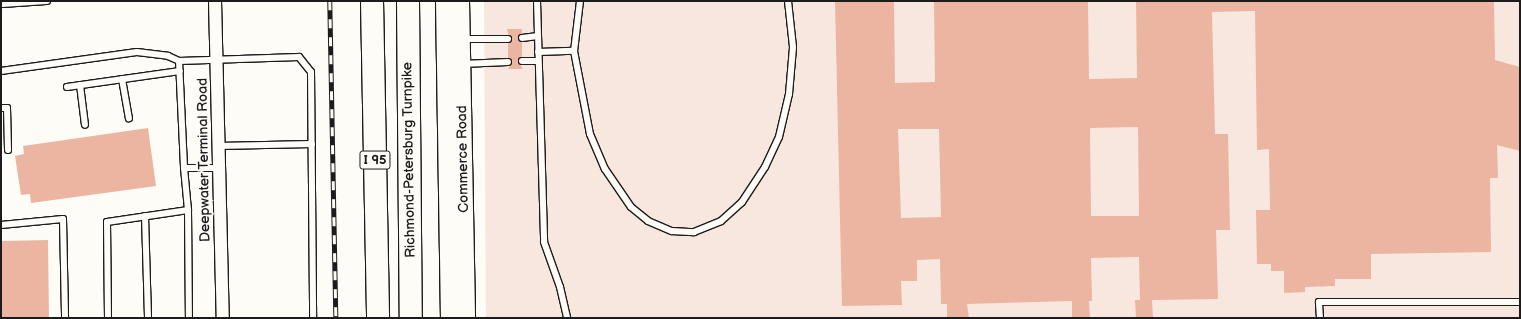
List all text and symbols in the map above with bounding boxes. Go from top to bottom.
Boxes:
street label: Richmond-Petersburg Turnpike [399,62,419,258]
street label: Deepwater Terminal Road [194,78,214,242]
street label: Commerce Road [454,105,472,213]
road number: I 95 [359,149,391,171]

